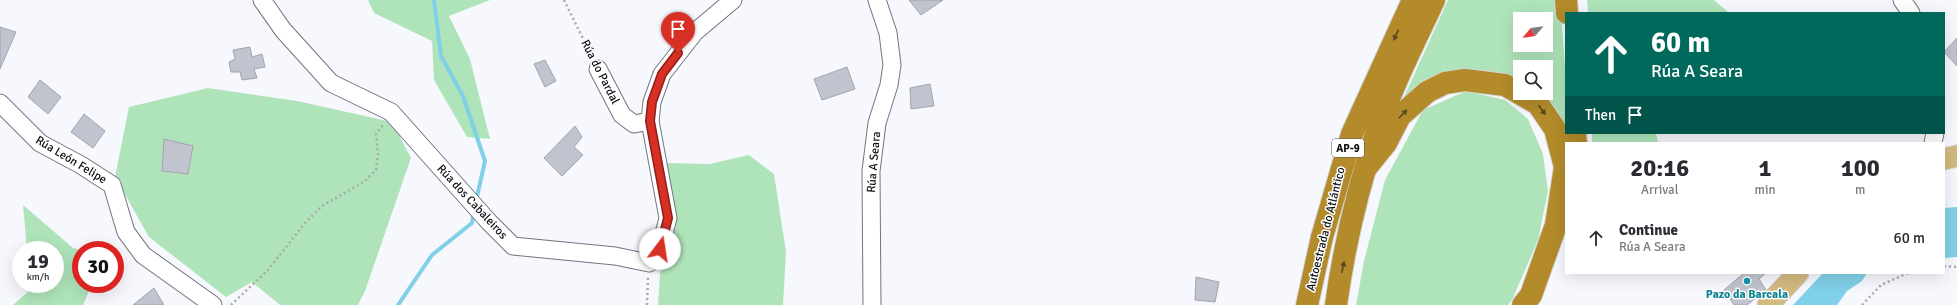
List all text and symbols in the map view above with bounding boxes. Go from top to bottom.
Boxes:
pin [661,12,695,53]
north arrow [1513,12,1553,52]
map controls [1513,12,1553,100]
icon: arrive [667,18,689,40]
text: 60 m [1651,26,1710,60]
icon: ahead [1585,28,1637,80]
one-way arrow [1393,30,1399,41]
street label: Rúa do Pardal [577,37,623,107]
button: search [1513,60,1553,100]
text: Rúa A Seara [1651,60,1743,82]
icon: arrive [1624,104,1646,126]
one-way arrow [1538,105,1546,115]
text: Then [1585,106,1616,124]
one-way arrow [1398,109,1408,119]
street label: Rúa A Seara [864,131,884,193]
street label: Rúa León Felipe [33,133,109,187]
road number: AP-9 [1332,139,1364,157]
text: 20:16 [1630,153,1689,183]
text: 1 [1759,153,1771,183]
text: 100 [1841,153,1880,183]
street label: Rúa dos Cabaleiros [434,162,510,242]
street label: Autoestrada do Atlántico [1303,166,1349,292]
text: Arrival [1641,182,1678,198]
text: min [1755,182,1776,198]
text: m [1855,182,1865,198]
text: Continue [1619,221,1678,239]
icon: ahead [1585,227,1607,249]
position arrow [639,228,681,270]
text: 60 m [1894,229,1925,247]
text: Rúa A Seara [1619,239,1686,255]
speed limit sign: 30 [72,241,124,293]
text: 19 [27,249,49,274]
one-way arrow [1340,260,1346,273]
text: km/h [27,271,49,283]
marker: Pazo da Barcala [1742,276,1752,286]
place label: Pazo da Barcala [1706,287,1788,302]

